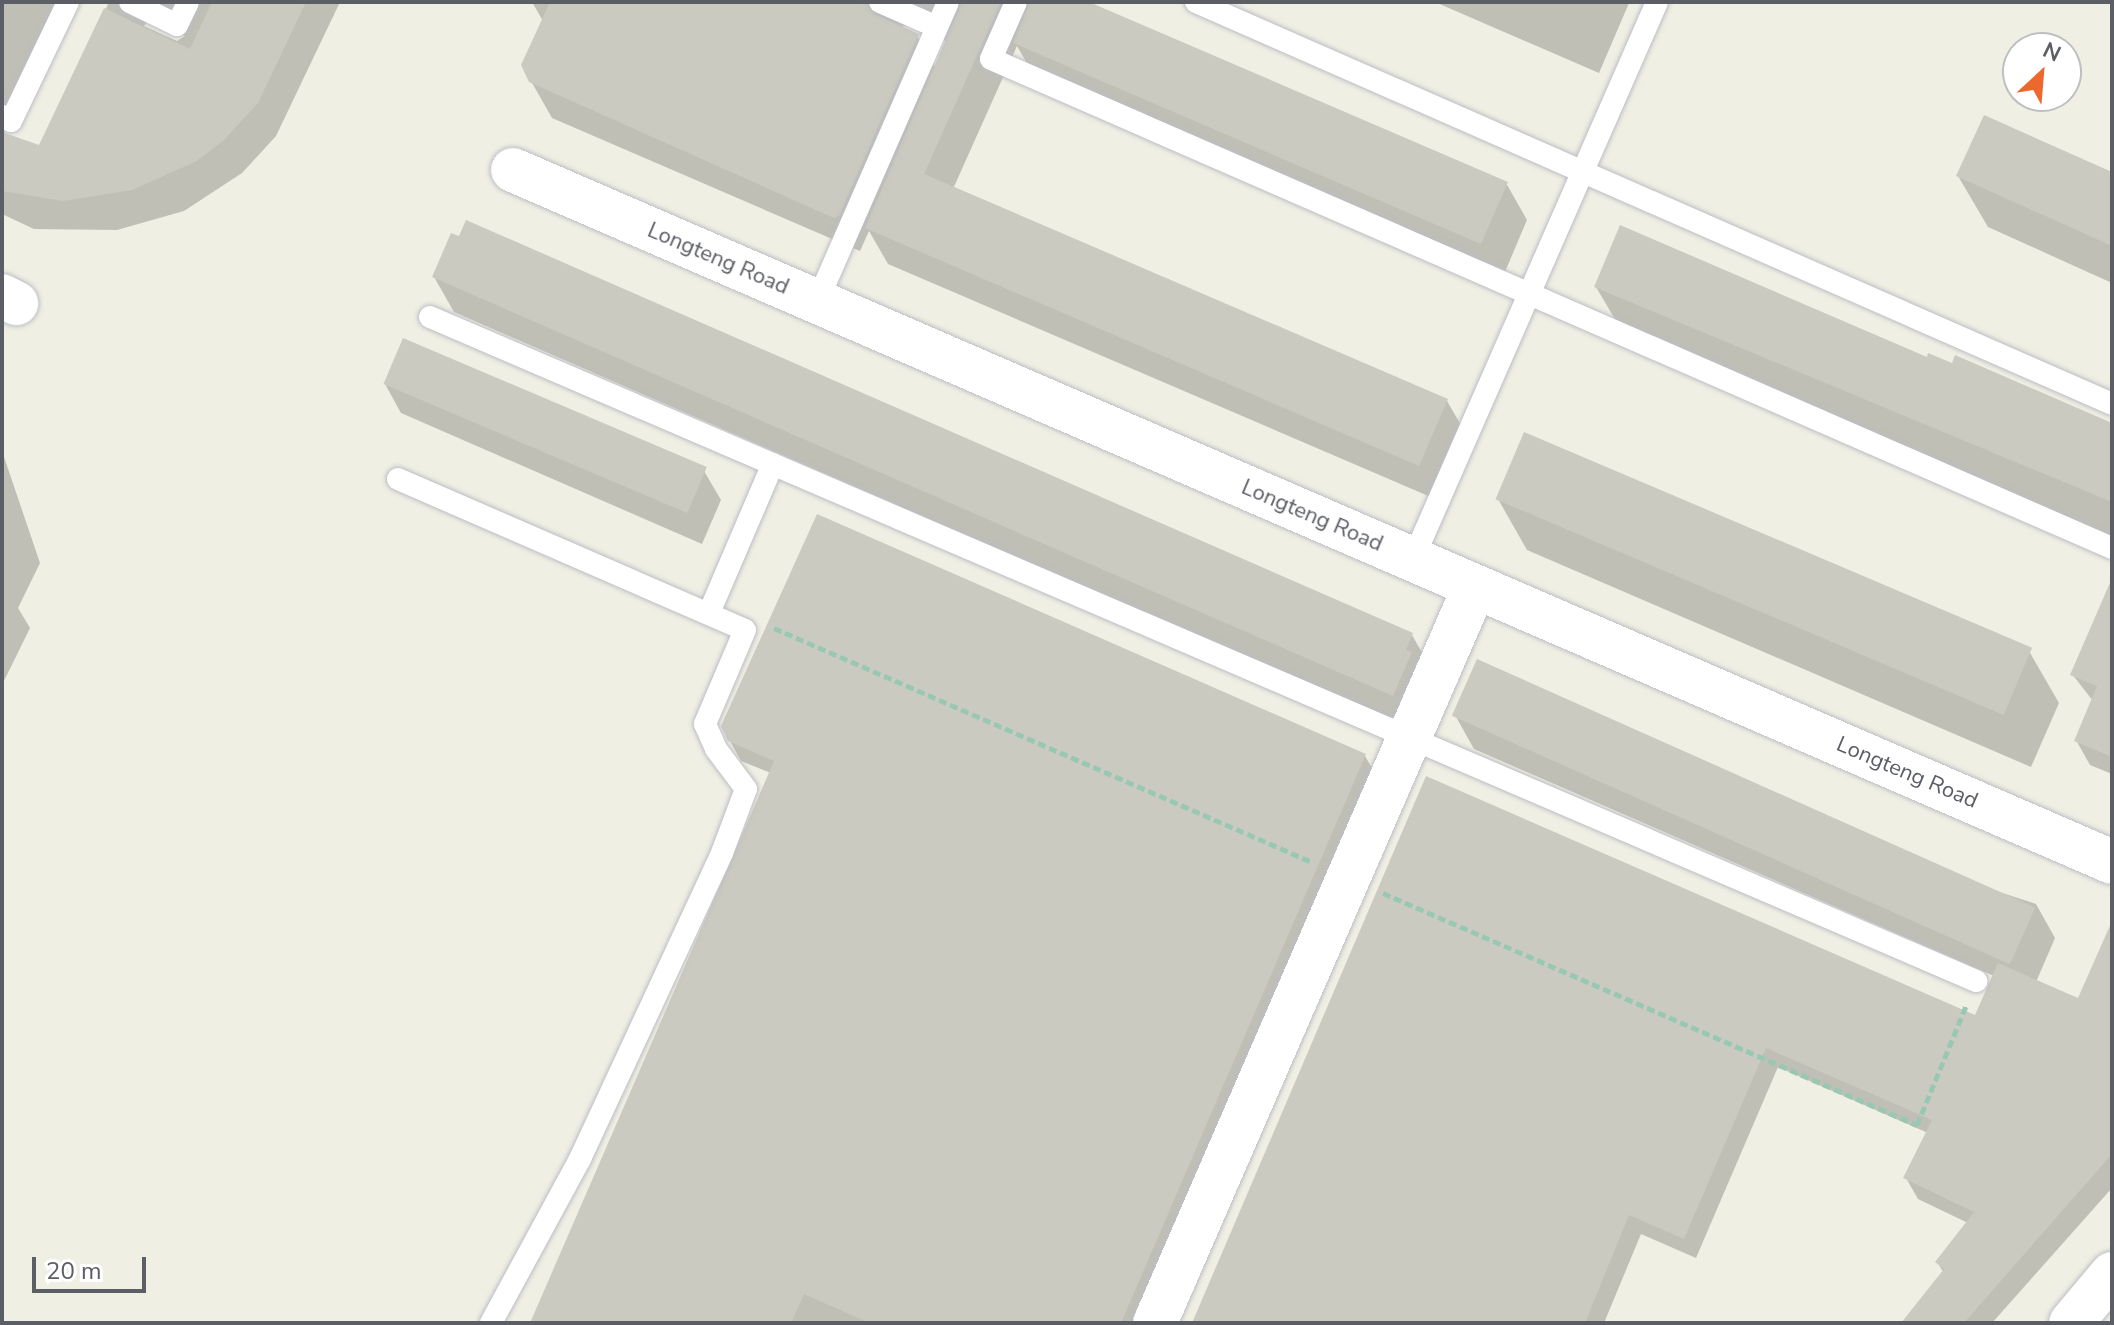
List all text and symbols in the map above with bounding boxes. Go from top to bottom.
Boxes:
north arrow [2002,32,2082,112]
text: N [2038,35,2066,69]
street label: Longteng Road [643,217,793,301]
street label: Longteng Road [1237,474,1387,558]
street label: Longteng Road [1832,731,1982,815]
scale bar [36,1241,150,1291]
text: 20 m [46,1255,102,1287]

